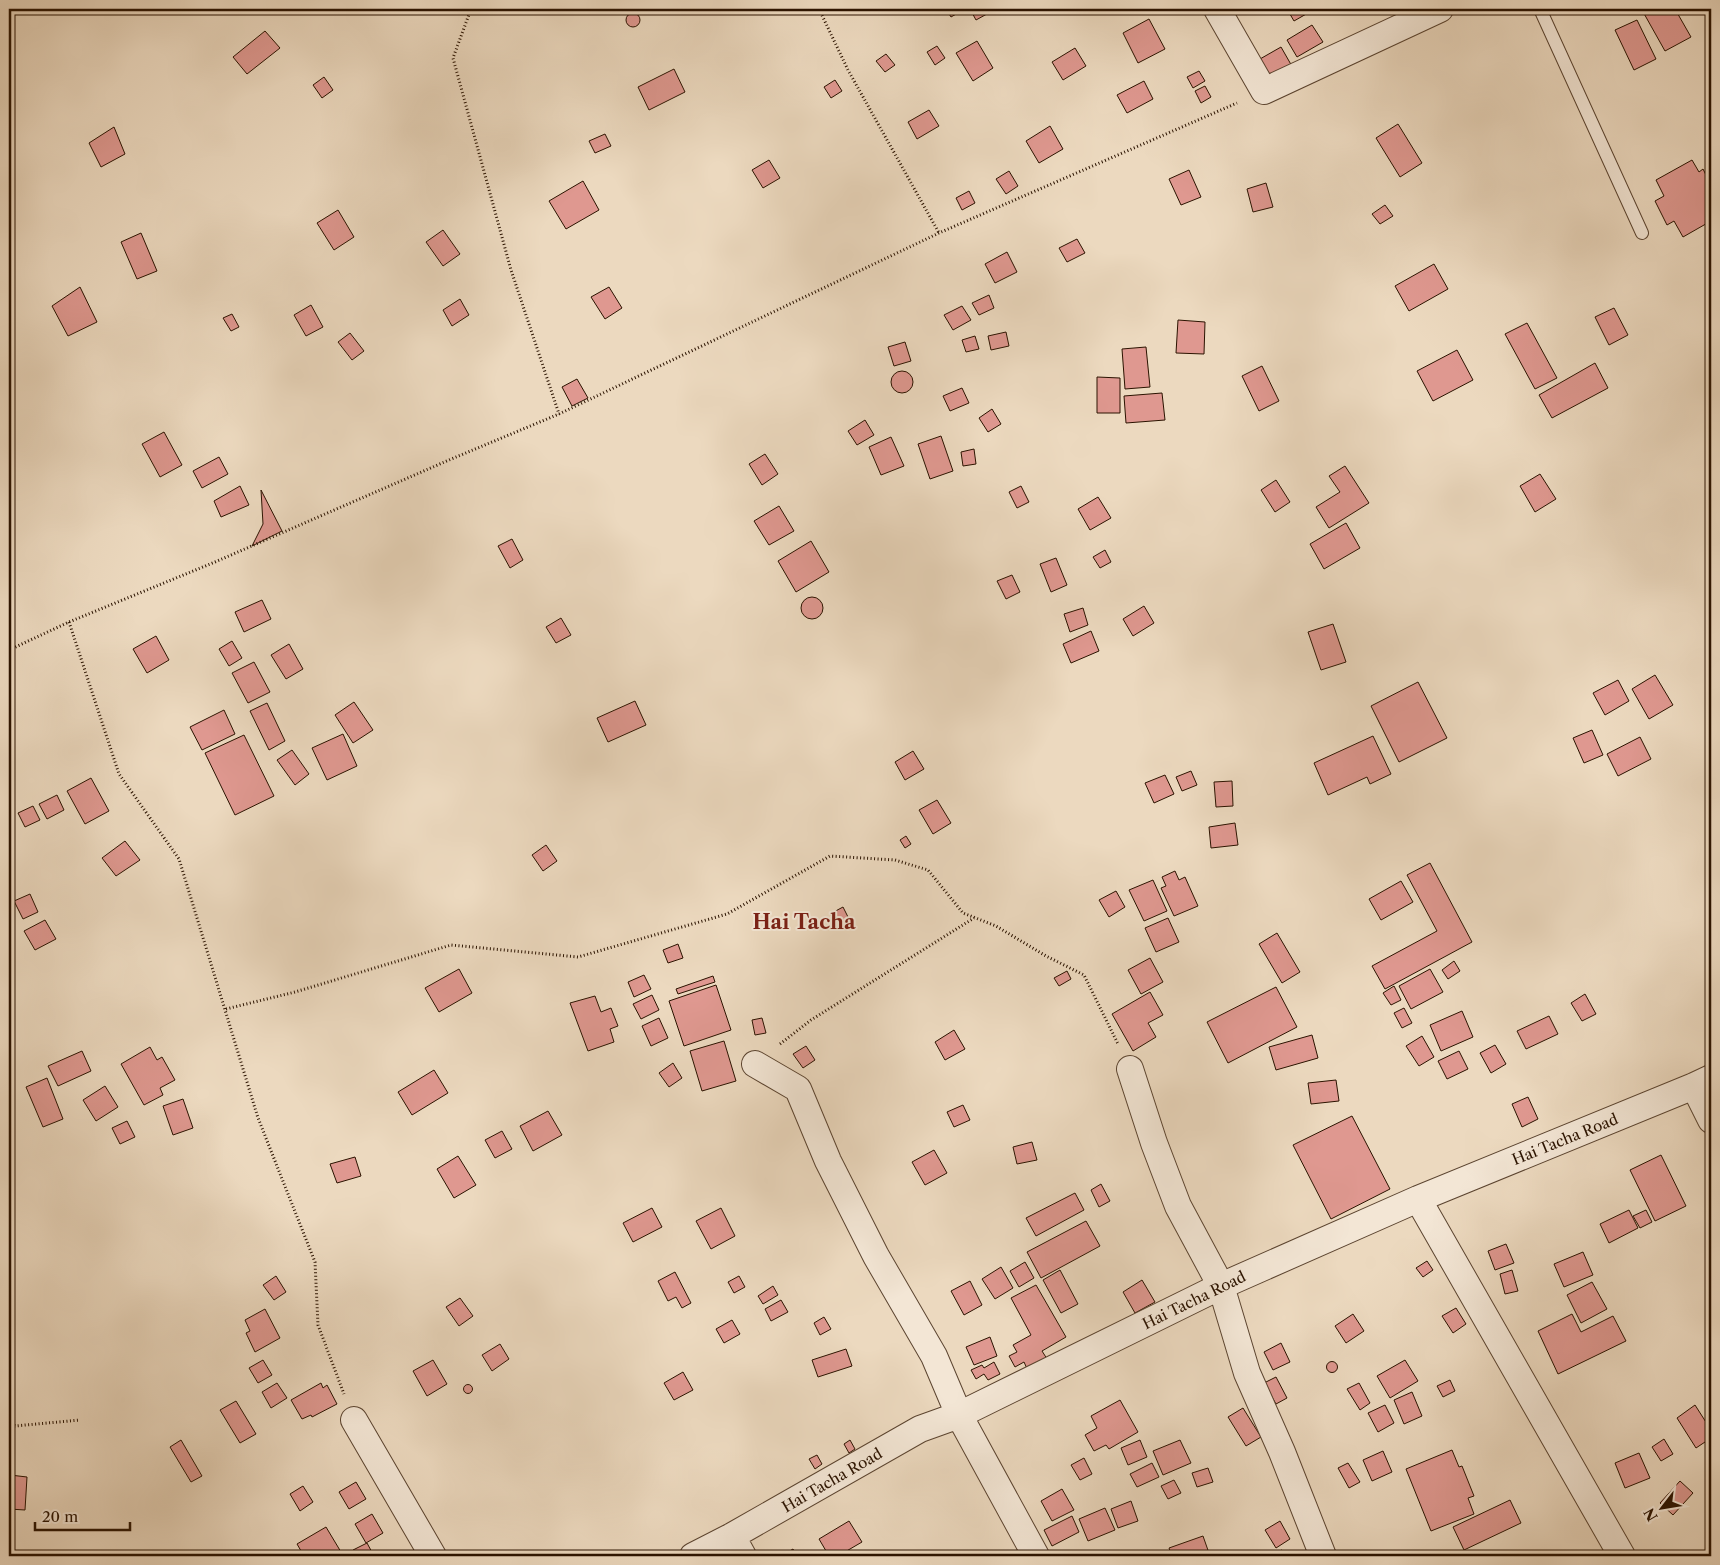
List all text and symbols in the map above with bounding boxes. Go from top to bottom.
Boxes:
district label: Hai Tacha [752,910,856,934]
street label: Hai Tacha Road [1509,1109,1621,1169]
street label: Hai Tacha Road [1139,1267,1249,1333]
street label: Hai Tacha Road [778,1444,886,1516]
north arrow [1638,1482,1688,1532]
scale bar [35,1500,130,1532]
text: N [1640,1505,1662,1525]
text: 20 m [42,1507,78,1526]

